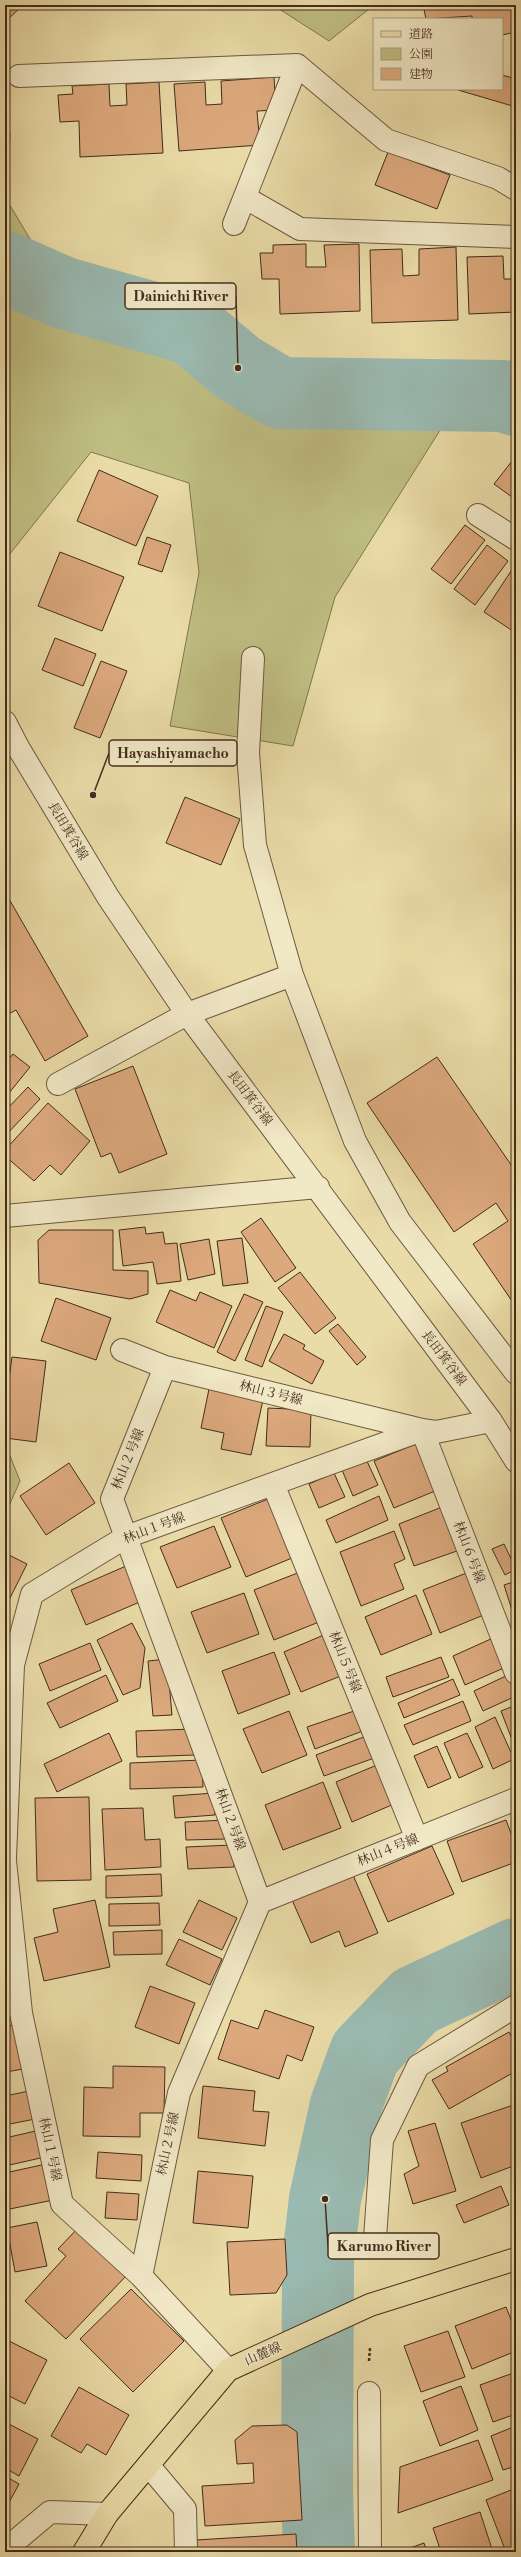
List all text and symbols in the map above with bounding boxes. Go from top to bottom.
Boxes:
legend [373,18,503,90]
text: 道路 [409,27,433,42]
text: 公園 [409,47,433,62]
text: 建物 [409,67,433,82]
callout: Dainichi River [125,283,236,309]
text: Dainichi River [134,288,228,306]
callout: Hayashiyamacho [109,740,237,766]
text: Hayashiyamacho [117,745,229,763]
street label: 長田箕谷線 [44,799,92,863]
street label: 長田箕谷線 [224,1067,276,1129]
street label: 長田箕谷線 [418,1327,470,1389]
street label: 林山３号線 [238,1377,304,1409]
street label: 林山２号線 [108,1426,148,1492]
street label: 林山１号線 [121,1509,187,1547]
street label: 林山６号線 [450,1519,488,1585]
street label: 林山５号線 [325,1629,365,1695]
street label: 林山２号線 [211,1786,249,1852]
street label: 林山４号線 [355,1830,421,1870]
street label: 林山２号線 [153,2111,183,2177]
street label: 林山１号線 [35,2116,65,2182]
callout: Karumo River [328,2233,439,2259]
text: Karumo River [337,2238,431,2256]
street label: 山麓線 [242,2339,284,2369]

